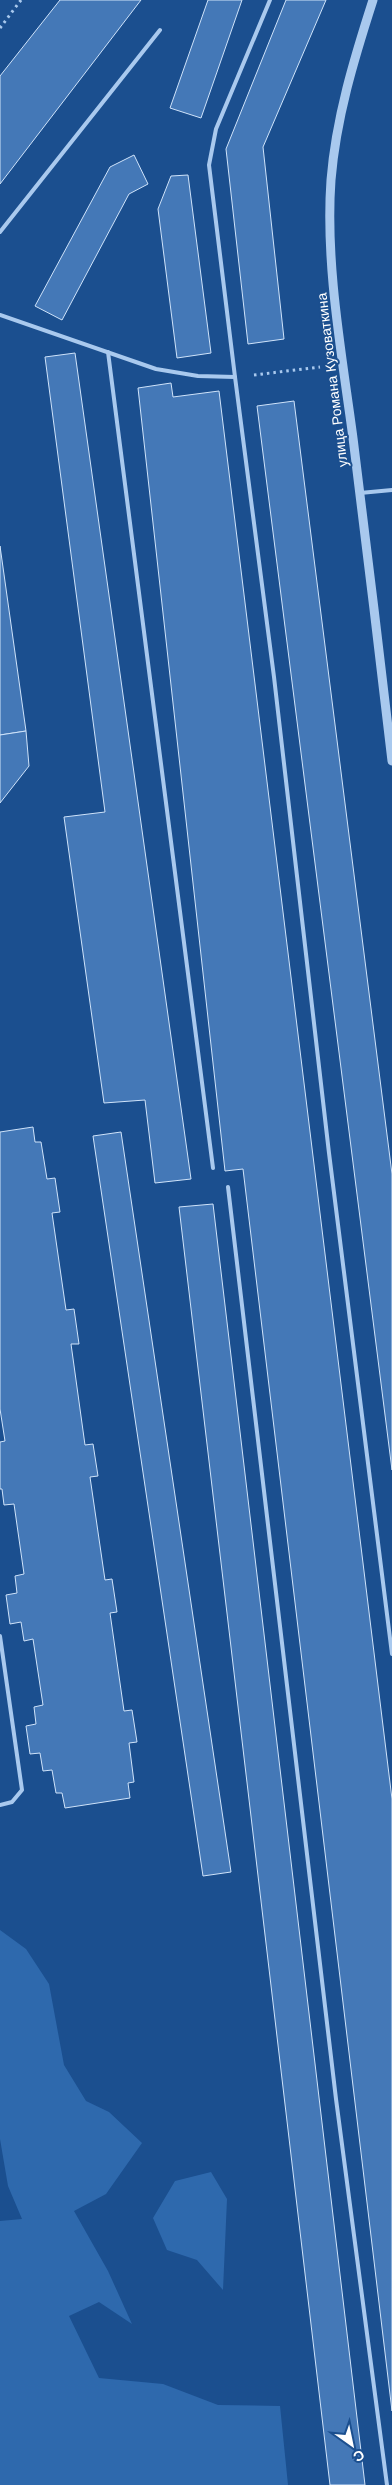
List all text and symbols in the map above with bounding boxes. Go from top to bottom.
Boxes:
street label: улица Романа Кузоваткина [313,292,351,468]
north arrow [327,2420,377,2470]
text: С [350,2446,368,2465]

